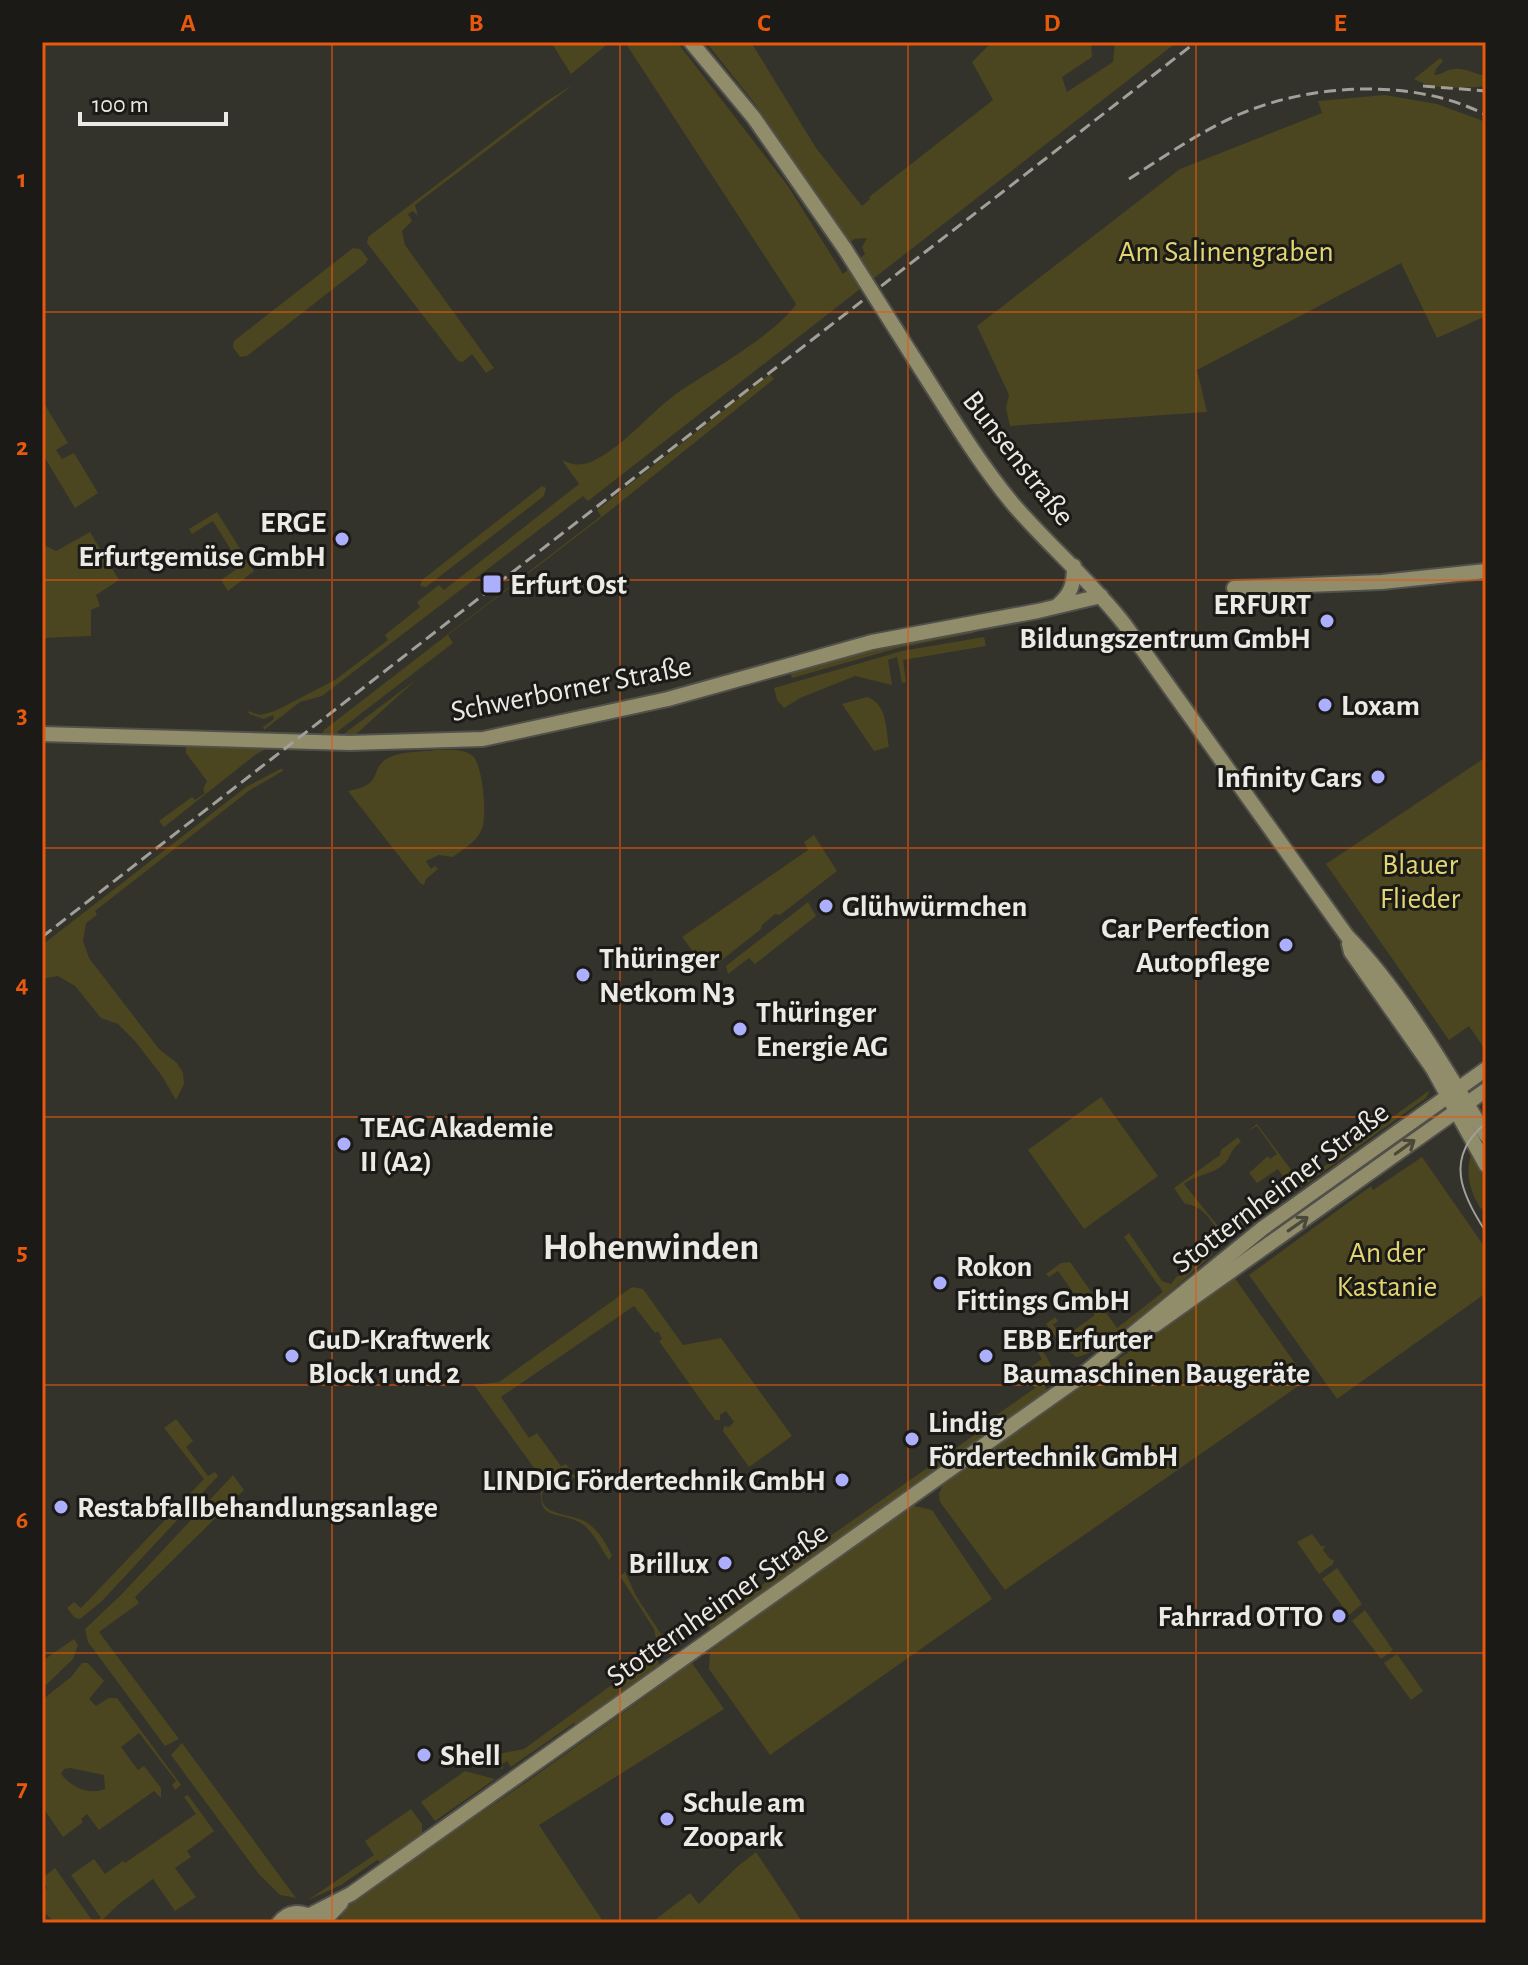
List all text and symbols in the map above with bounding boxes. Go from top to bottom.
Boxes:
text: A [180,10,196,36]
text: B [468,10,484,36]
text: C [757,10,771,36]
text: D [1043,10,1061,36]
text: E [1333,10,1347,36]
scale bar [80,76,226,126]
text: 100 m [92,93,149,117]
text: 1 [17,166,27,192]
park label: Am Salinengraben [1118,237,1334,267]
street label: Bunsenstraße [957,386,1080,531]
text: 2 [16,434,28,460]
place label: ERGE Erfurtgemüse GmbH [78,508,326,572]
marker: ERGE Erfurtgemüse GmbH [333,530,351,548]
place label: Erfurt Ost [510,570,627,600]
marker: Erfurt Ost [481,573,503,595]
place label: ERFURT Bildungszentrum GmbH [1019,590,1311,654]
marker: ERFURT Bildungszentrum GmbH [1318,612,1336,630]
street label: Schwerborner Straße [448,651,694,727]
place label: Loxam [1341,691,1420,721]
marker: Loxam [1316,696,1334,714]
text: 3 [16,702,28,728]
place label: Infinity Cars [1216,763,1362,793]
marker: Infinity Cars [1369,768,1387,786]
park label: Blauer Flieder [1380,850,1461,914]
place label: Glühwürmchen [842,892,1027,922]
marker: Glühwürmchen [817,897,835,915]
place label: Car Perfection Autopflege [1101,914,1270,978]
marker: Car Perfection Autopflege [1277,936,1295,954]
place label: Thüringer Netkom N3 [599,944,735,1008]
marker: Thüringer Netkom N3 [574,966,592,984]
text: 4 [15,971,29,997]
place label: Thüringer Energie AG [756,998,888,1062]
marker: Thüringer Energie AG [731,1020,749,1038]
street label: Stotternheimer Straße [1167,1097,1394,1279]
place label: TEAG Akademie II (A2) [360,1113,553,1177]
marker: TEAG Akademie II (A2) [335,1135,353,1153]
one-way arrow [1394,1139,1416,1156]
one-way arrow [1287,1216,1309,1232]
district label: Hohenwinden [543,1229,759,1267]
park label: An der Kastanie [1337,1238,1437,1302]
text: 5 [16,1239,28,1265]
place label: Rokon Fittings GmbH [956,1252,1130,1316]
marker: Rokon Fittings GmbH [931,1274,949,1292]
place label: GuD-Kraftwerk Block 1 und 2 [308,1325,490,1389]
place label: EBB Erfurter Baumaschinen Baugeräte [1002,1325,1310,1389]
marker: GuD-Kraftwerk Block 1 und 2 [283,1347,301,1365]
marker: EBB Erfurter Baumaschinen Baugeräte [977,1347,995,1365]
place label: Lindig Fördertechnik GmbH [928,1408,1178,1472]
marker: Lindig Fördertechnik GmbH [903,1430,921,1448]
place label: LINDIG Fördertechnik GmbH [482,1466,826,1496]
marker: LINDIG Fördertechnik GmbH [833,1471,851,1489]
place label: Restabfallbehandlungsanlage [77,1493,438,1523]
marker: Restabfallbehandlungsanlage [52,1498,70,1516]
text: 6 [16,1507,28,1533]
street label: Stotternheimer Straße [602,1517,834,1692]
place label: Brillux [628,1549,709,1579]
marker: Brillux [716,1554,734,1572]
place label: Fahrrad OTTO [1158,1602,1323,1632]
marker: Fahrrad OTTO [1330,1607,1348,1625]
place label: Shell [440,1741,501,1771]
marker: Shell [415,1746,433,1764]
text: 7 [16,1775,28,1801]
place label: Schule am Zoopark [683,1788,806,1852]
marker: Schule am Zoopark [658,1810,676,1828]

